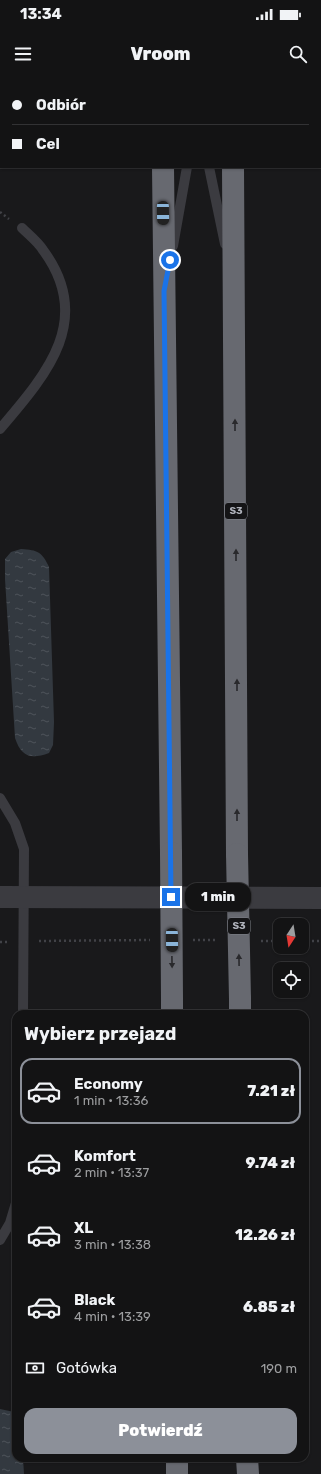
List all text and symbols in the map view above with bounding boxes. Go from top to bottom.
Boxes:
text: 13:34 [20,5,62,23]
icon: menu [12,43,34,65]
text: Vroom [130,43,191,65]
icon: search [287,43,309,65]
text: Odbiór [36,96,86,114]
text: Cel [36,135,60,153]
car [157,201,169,225]
route start [161,251,179,269]
one-way arrow [232,418,238,431]
road number: S3 [225,503,247,519]
one-way arrow [233,548,239,561]
one-way arrow [234,678,240,691]
one-way arrow [234,808,240,821]
callout: 1 min [185,883,251,911]
route end [162,888,180,906]
text: 1 min [201,889,235,904]
road number: S3 [228,918,250,934]
north arrow [273,918,309,954]
map controls [273,918,309,998]
car [166,928,178,952]
one-way arrow [236,953,242,966]
one-way arrow [169,956,175,969]
button: locate [273,962,309,998]
text: Wybierz przejazd [24,1023,176,1045]
icon: car [26,1073,62,1109]
text: Economy [74,1075,143,1093]
text: 7.21 zł [247,1082,295,1100]
text: 1 min · 13:36 [74,1093,148,1108]
icon: car [26,1145,62,1181]
text: Komfort [74,1147,136,1165]
text: 9.74 zł [245,1154,295,1172]
text: 2 min · 13:37 [74,1165,149,1180]
icon: car [26,1217,62,1253]
text: XL [74,1219,93,1237]
text: 12.26 zł [235,1226,295,1244]
text: 3 min · 13:38 [74,1237,151,1252]
icon: car [26,1289,62,1325]
text: Black [74,1291,115,1309]
text: 6.85 zł [243,1298,295,1316]
text: 4 min · 13:39 [74,1309,151,1324]
icon: cash [24,1357,46,1379]
text: Gotówka [56,1359,117,1377]
text: 190 m [261,1361,297,1376]
button: Potwierdź [24,1408,297,1454]

